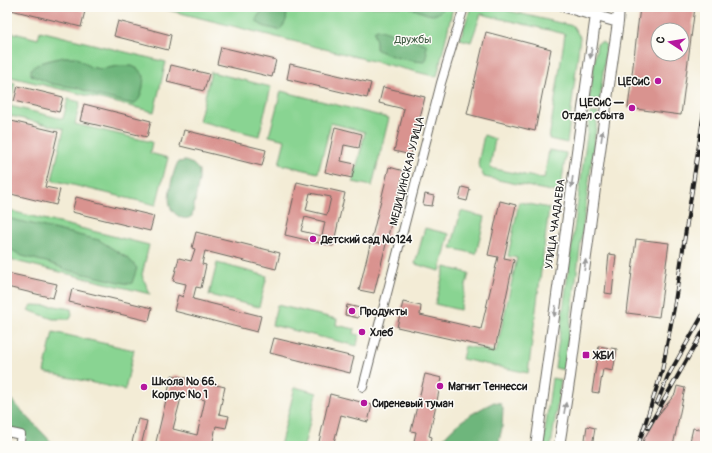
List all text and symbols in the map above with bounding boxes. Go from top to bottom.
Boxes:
north arrow [650,22,690,62]
park label: Дружбы [394,33,431,46]
text: С [654,35,668,45]
one-way arrow [587,47,593,60]
place label: ЦЕСиС [618,75,650,88]
marker: ЦЕСиС [653,76,663,86]
place label: ЦЕСиС — Отдел сбыта [562,96,625,122]
marker: ЦЕСиС — Отдел сбыта [627,103,637,113]
street label: МЕДИЦИНСКАЯ УЛИЦА [387,115,427,227]
one-way arrow [599,130,605,142]
one-way arrow [569,176,576,188]
street label: УЛИЦА ЧААДАЕВА [542,178,568,270]
place label: Детский сад №124 [320,233,413,246]
marker: Детский сад №124 [308,234,318,244]
one-way arrow [582,259,588,271]
place label: Продукты [360,305,407,318]
one-way arrow [552,305,558,317]
marker: Продукты [347,306,357,316]
place label: Хлеб [370,326,394,339]
marker: Хлеб [357,327,367,337]
place label: ЖБИ [592,349,614,362]
marker: ЖБИ [581,350,591,360]
place label: Школа № 66. Корпус № 1 [151,375,217,401]
place label: Магнит Теннесси [448,380,527,393]
marker: Магнит Теннесси [435,381,445,391]
marker: Школа № 66. Корпус № 1 [139,382,149,392]
place label: Сиреневый туман [372,397,454,410]
marker: Сиреневый туман [359,398,369,408]
one-way arrow [562,401,568,414]

